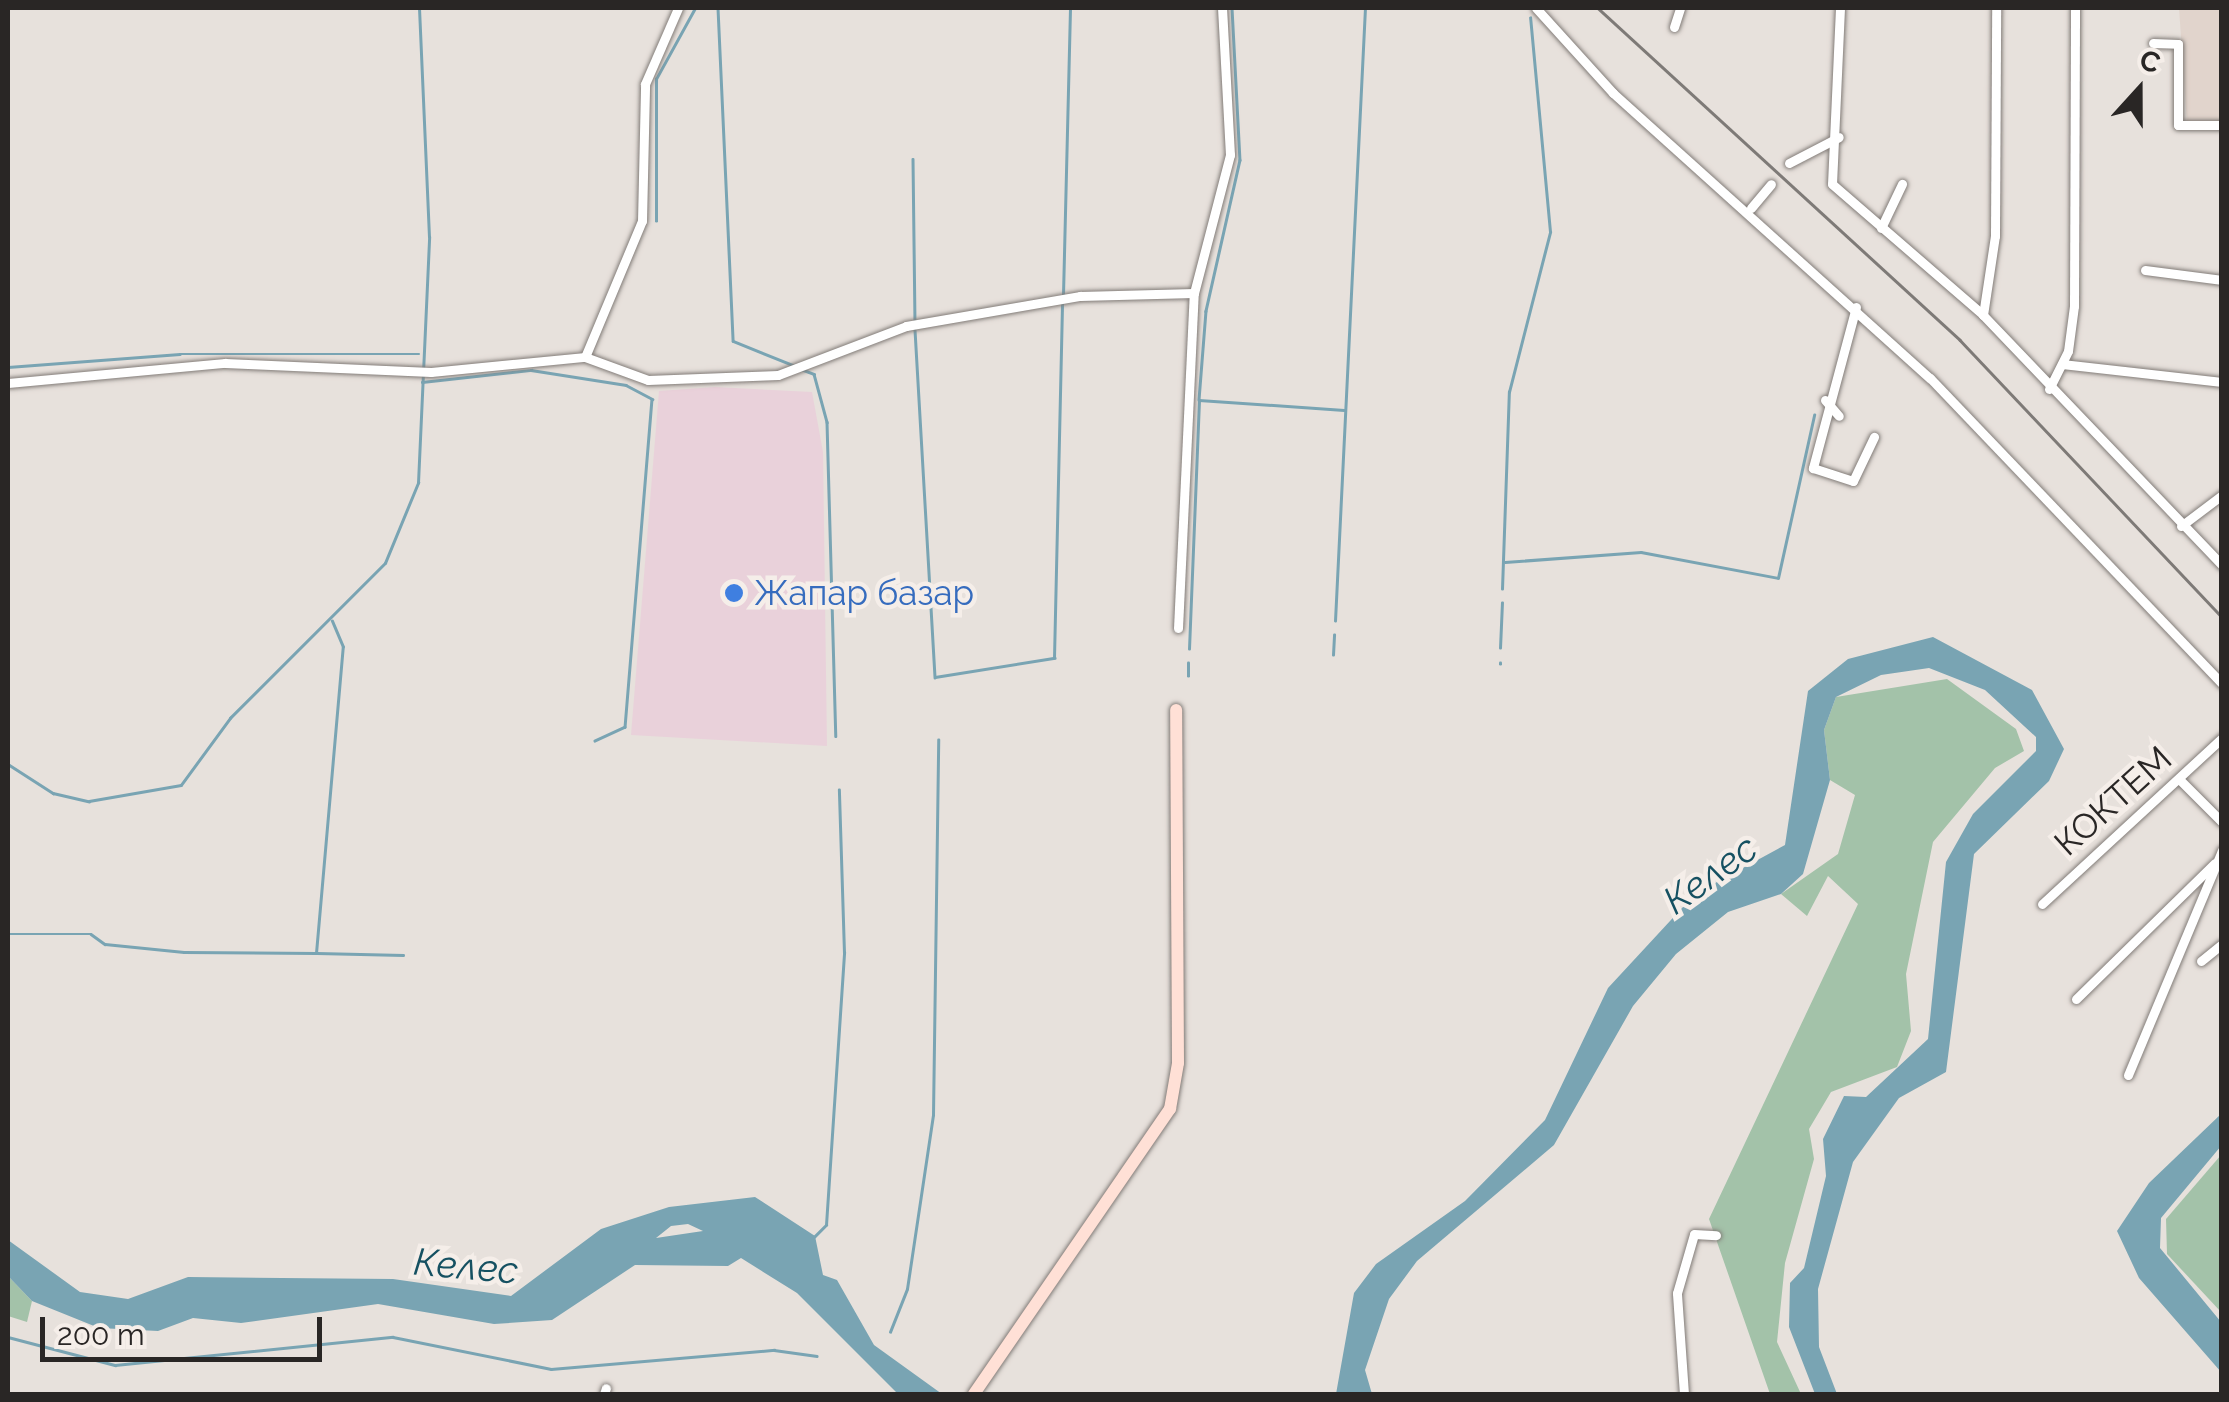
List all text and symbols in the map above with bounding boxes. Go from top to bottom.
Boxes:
north arrow [2089,40,2189,140]
text: С [2135,43,2165,80]
place label: Жапар базар [754,572,974,614]
marker: Жапар базар [723,582,745,604]
street label: КОКТЕМ [2046,738,2180,864]
water label: Келес [1654,825,1766,923]
water label: Келес [412,1239,520,1293]
scale bar [45,1297,328,1359]
text: 200 m [57,1317,145,1352]

